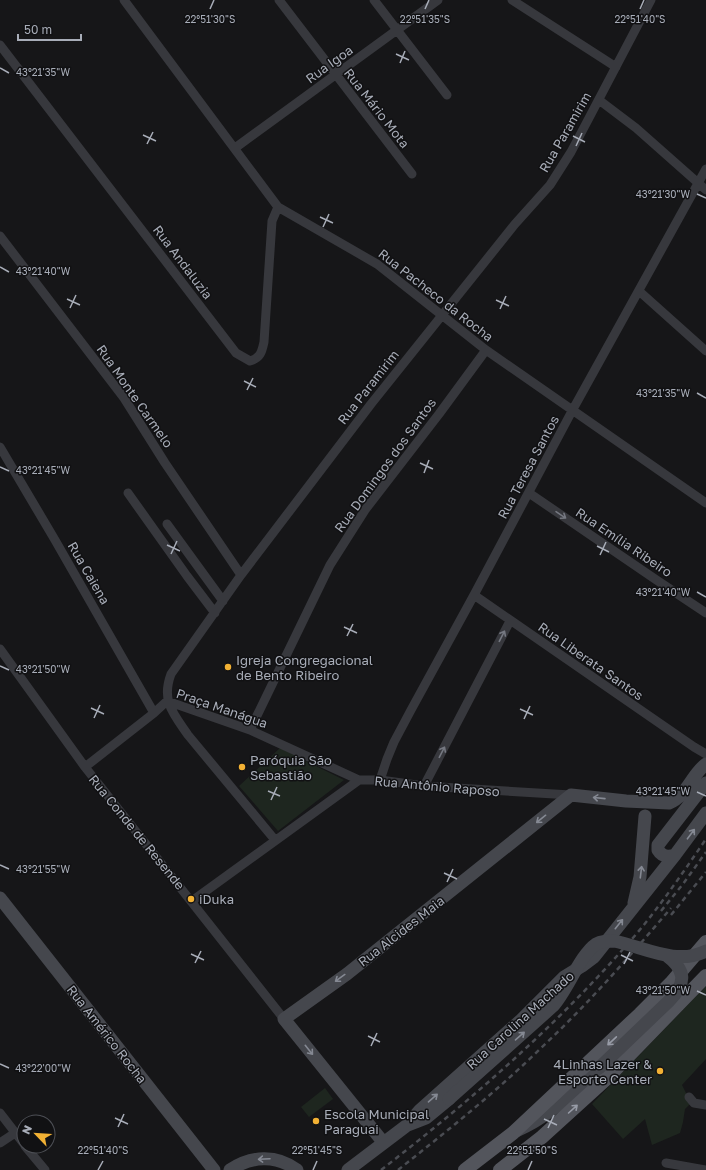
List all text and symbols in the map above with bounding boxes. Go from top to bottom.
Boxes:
text: 22°51'30"S [185,13,235,25]
text: 22°51'35"S [400,13,450,25]
text: 22°51'40"S [615,13,665,25]
scale bar [18,16,81,42]
text: 50 m [24,22,52,37]
street label: Rua Igoa [302,42,356,86]
street label: Rua Mário Mota [341,65,413,151]
text: 43°21'35"W [16,66,70,78]
street label: Rua Paramirim [536,89,594,175]
text: 43°21'30"W [636,188,691,200]
street label: Rua Andaluzia [150,222,216,302]
street label: Rua Pacheco da Rocha [375,245,497,345]
text: 43°21'40"W [16,265,71,277]
street label: Rua Monte Carmelo [93,341,177,451]
street label: Rua Paramirim [334,347,402,427]
text: 43°21'35"W [636,387,690,399]
street label: Rua Domingos dos Santos [331,395,439,535]
street label: Rua Teresa Santos [494,412,562,521]
text: 43°21'45"W [16,464,71,476]
street label: Rua Emília Ribeiro [573,504,675,580]
one-way arrow [555,511,566,519]
street label: Rua Caiena [65,539,113,607]
text: 43°21'40"W [636,586,691,598]
street label: Rua Liberata Santos [535,619,647,703]
one-way arrow [499,631,506,643]
place label: Igreja Congregacional de Bento Ribeiro [236,652,373,683]
marker: Igreja Congregacional de Bento Ribeiro [223,662,233,672]
text: 43°21'50"W [16,663,71,675]
street label: Praça Manágua [174,685,270,731]
one-way arrow [439,746,446,758]
place label: Paróquia São Sebastião [250,752,332,783]
marker: Paróquia São Sebastião [237,762,247,772]
street label: Rua Conde de Resende [86,771,188,893]
street label: Rua Antônio Raposo [374,773,500,799]
text: 43°21'45"W [636,785,691,797]
one-way arrow [593,794,606,801]
one-way arrow [536,815,546,824]
one-way arrow [687,829,695,840]
text: 43°21'55"W [16,863,70,875]
one-way arrow [637,866,644,879]
place label: iDuka [199,891,234,907]
street label: Rua Alcides Maia [355,892,447,970]
marker: iDuka [186,894,196,904]
one-way arrow [615,918,624,929]
street label: Rua Carolina Machado [463,967,577,1072]
one-way arrow [335,974,346,982]
street label: Rua Américo Rocha [64,982,150,1086]
text: 43°21'50"W [636,984,691,996]
one-way arrow [515,1032,526,1041]
one-way arrow [607,1036,617,1045]
one-way arrow [304,1044,313,1055]
place label: 4Linhas Lazer & Esporte Center [554,1056,652,1087]
text: 43°22'00"W [15,1062,71,1074]
marker: 4Linhas Lazer & Esporte Center [655,1066,665,1076]
one-way arrow [428,1093,439,1102]
one-way arrow [567,1105,578,1114]
place label: Escola Municipal Paraguai [324,1106,429,1137]
north arrow [16,1114,56,1154]
marker: Escola Municipal Paraguai [311,1116,321,1126]
text: N [19,1123,34,1136]
text: 22°51'40"S [78,1144,128,1156]
text: 22°51'45"S [292,1144,342,1156]
text: 22°51'50"S [507,1144,557,1156]
one-way arrow [258,1155,271,1163]

